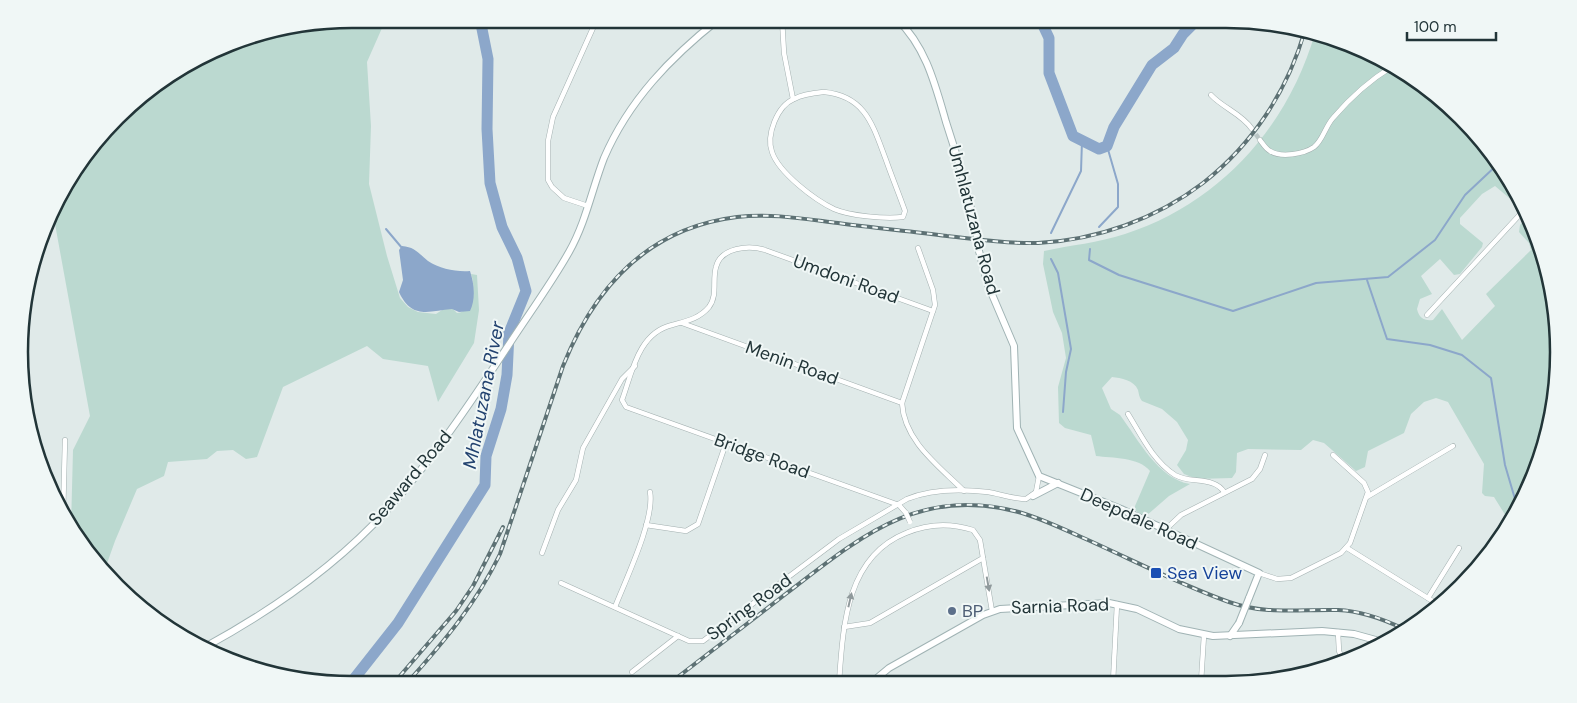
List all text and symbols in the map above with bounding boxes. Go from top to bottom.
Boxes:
scale bar [1407,10,1496,42]
text: 100 m [1414,17,1457,37]
street label: Umhlatuzana Road [942,143,1006,297]
street label: Umdoni Road [790,249,902,309]
water label: Mhlatuzana River [457,318,510,471]
street label: Menin Road [742,335,842,391]
street label: Seaward Road [363,425,457,531]
street label: Bridge Road [711,428,813,484]
street label: Deepdale Road [1077,482,1201,556]
place label: Sea View [1167,561,1242,585]
marker: Sea View [1149,566,1163,580]
street label: Spring Road [702,568,796,646]
one-way arrow [984,577,992,593]
one-way arrow [846,592,854,607]
street label: Sarnia Road [1011,592,1109,620]
place label: BP [962,599,983,623]
marker: BP [946,605,958,617]

